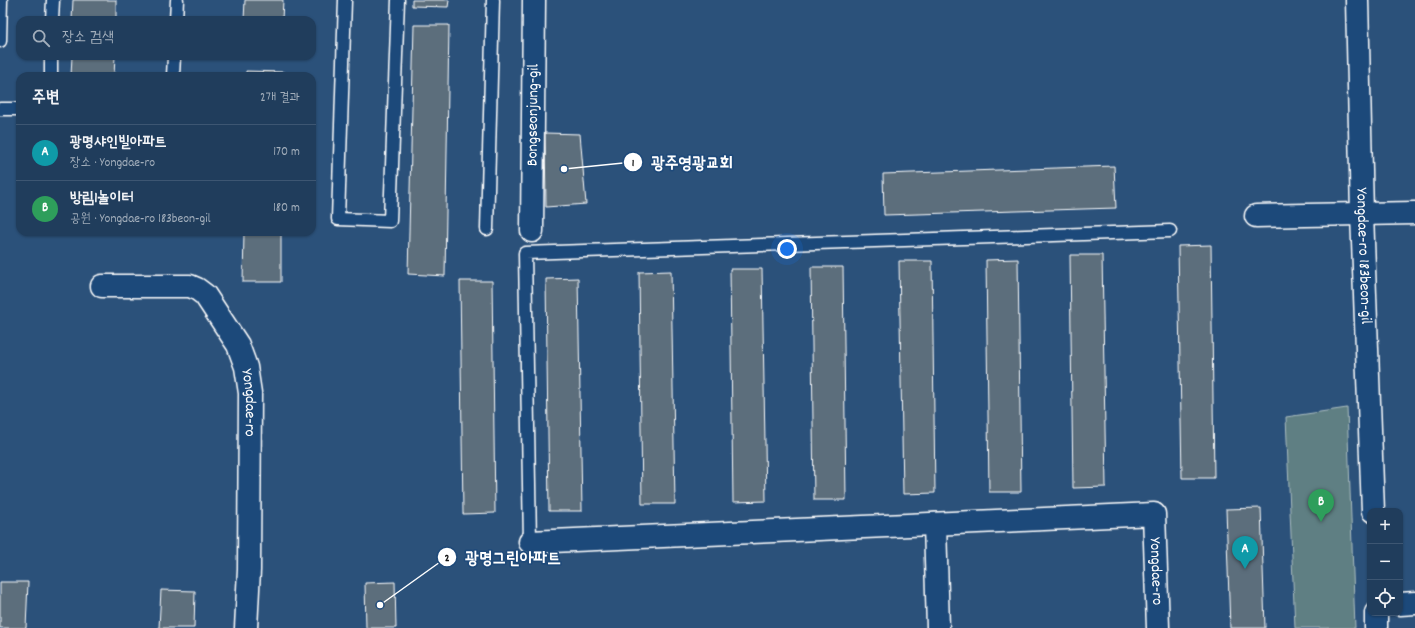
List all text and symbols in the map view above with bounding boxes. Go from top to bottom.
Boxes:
search box [16,16,316,60]
icon: search [30,27,52,49]
text: 장소 검색 [62,27,114,49]
street label: Bongseonjung-gil [521,64,545,166]
text: 주변 [32,87,59,111]
text: 2개 결과 [260,89,300,108]
text: 광명샤인빌아파트 [70,132,167,154]
text: A [41,143,49,162]
text: 170 m [273,143,300,162]
callout: 광주영광교회 [623,147,741,176]
text: 광주영광교회 [651,153,733,177]
text: 장소 · Yongdae-ro [70,154,155,173]
text: 1 [632,155,635,172]
street label: Yongdae-ro 183beon-gil [1350,187,1378,325]
text: 방림1놀이터 [70,188,134,210]
text: B [42,199,48,218]
text: 180 m [273,199,300,218]
text: 공원 · Yongdae-ro 183beon-gil [70,210,211,229]
your location [777,239,797,259]
street label: Yongdae-ro [235,367,262,437]
pin: B [1308,489,1334,522]
map controls [1367,508,1403,616]
button: + [1367,508,1403,544]
pin: A [1232,536,1258,569]
street label: Yongdae-ro [1143,537,1169,606]
callout: 광명그린아파트 [437,542,569,571]
button: − [1367,544,1403,580]
text: 광명그린아파트 [465,548,561,572]
text: 2 [444,550,450,567]
button: locate [1367,580,1403,616]

